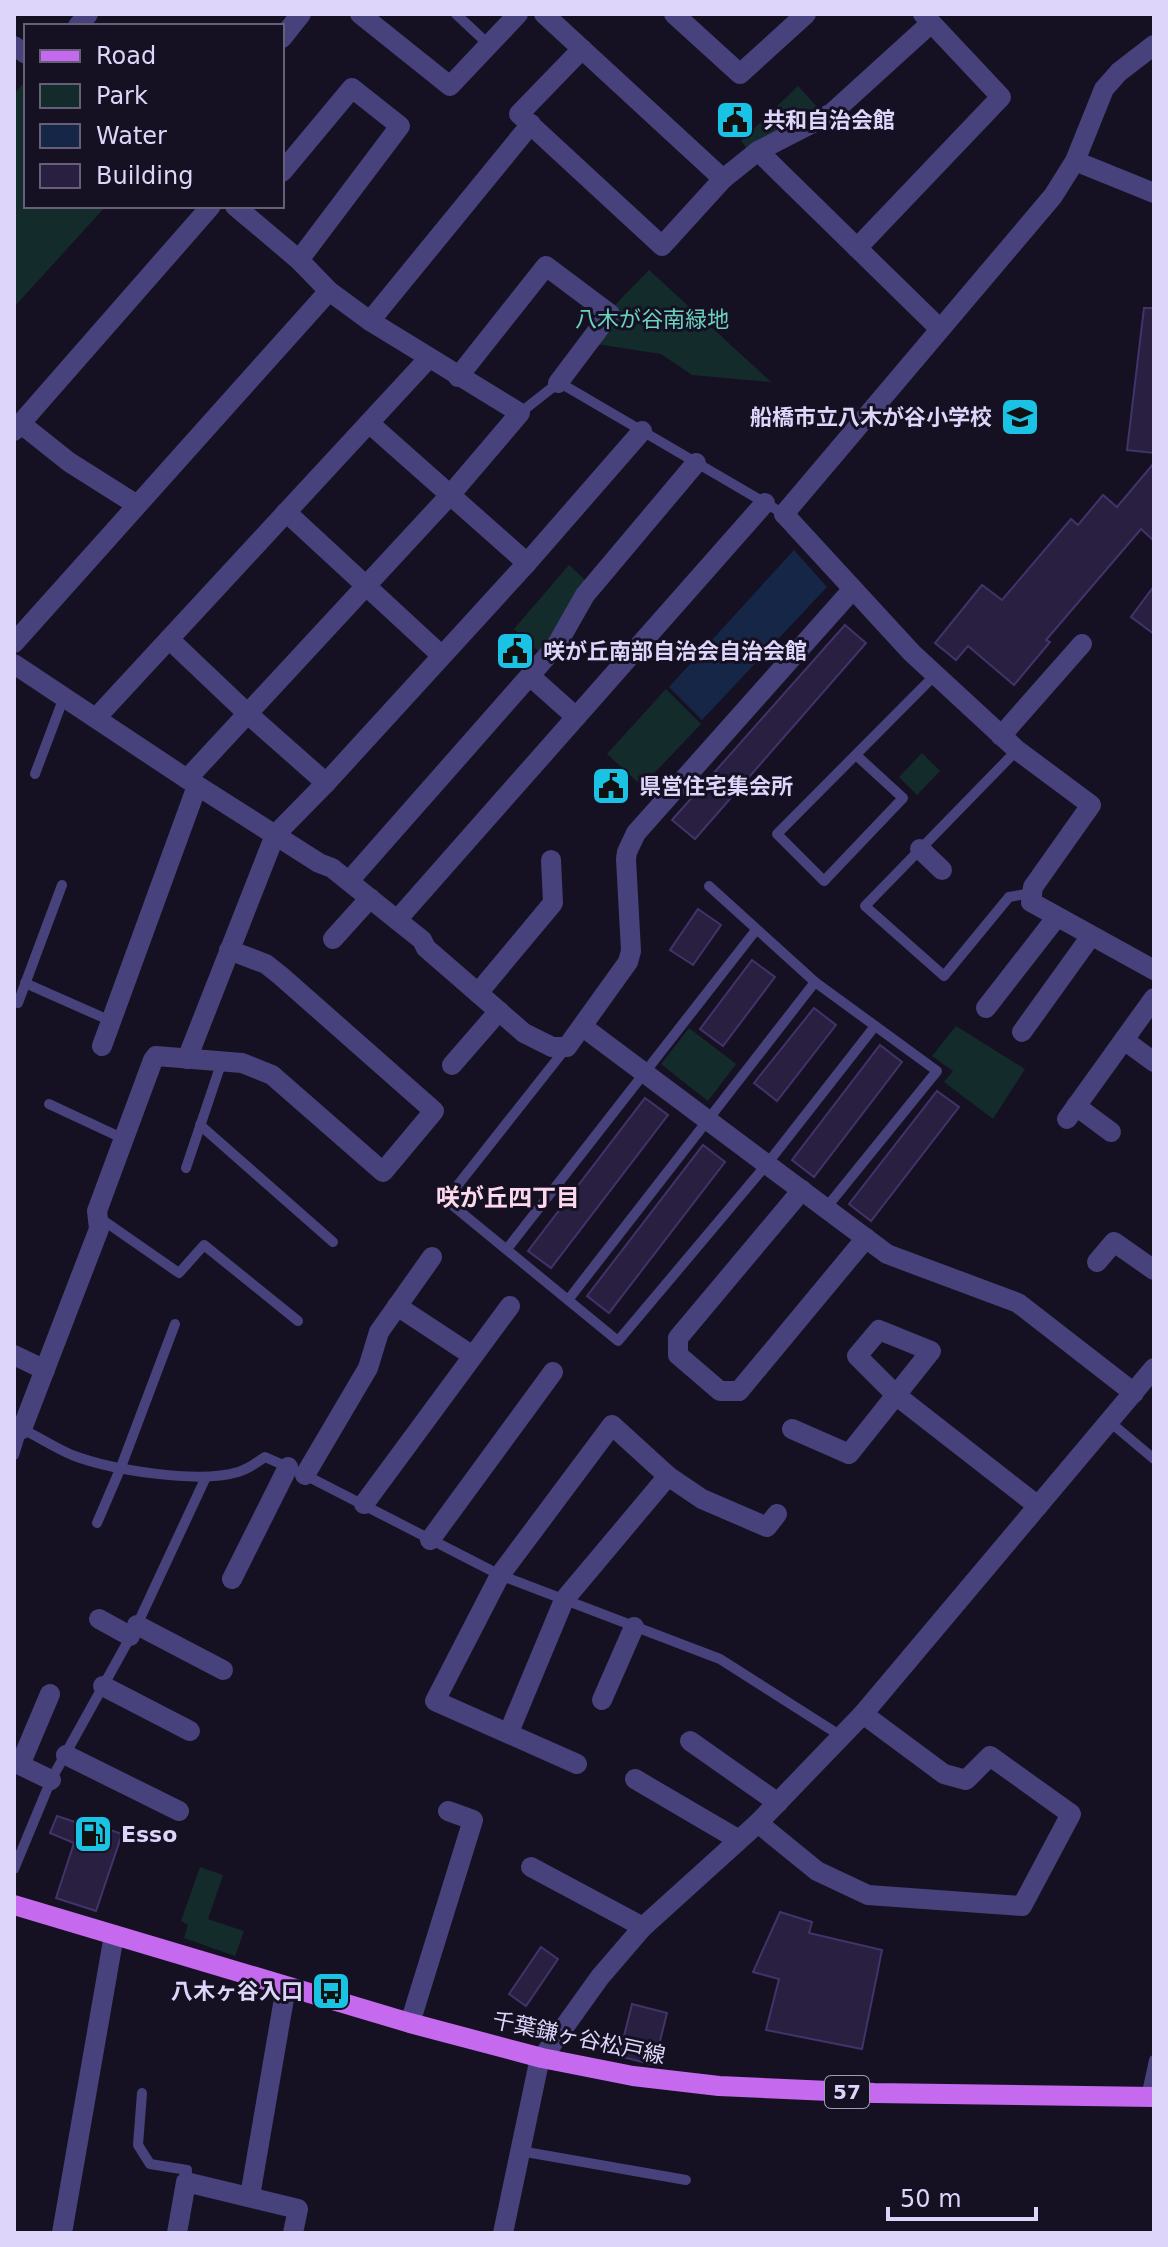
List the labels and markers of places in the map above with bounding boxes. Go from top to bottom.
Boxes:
public building icon: 共和自治会館 [714,99,756,141]
place label: 共和自治会館 [763,108,895,133]
school or university icon: 船橋市立八木が谷小学校 [999,396,1041,438]
place label: 船橋市立八木が谷小学校 [750,405,992,430]
public building icon: 咲が丘南部自治会自治会館 [494,630,536,672]
place label: 咲が丘南部自治会自治会館 [543,639,807,664]
public building icon: 県営住宅集会所 [590,765,632,807]
place label: 県営住宅集会所 [639,774,793,799]
fuel station icon: Esso [72,1813,114,1855]
place label: Esso [121,1822,177,1847]
bus stop icon: 八木ヶ谷入口 [310,1970,352,2012]
place label: 八木ヶ谷入口 [171,1979,303,2004]

